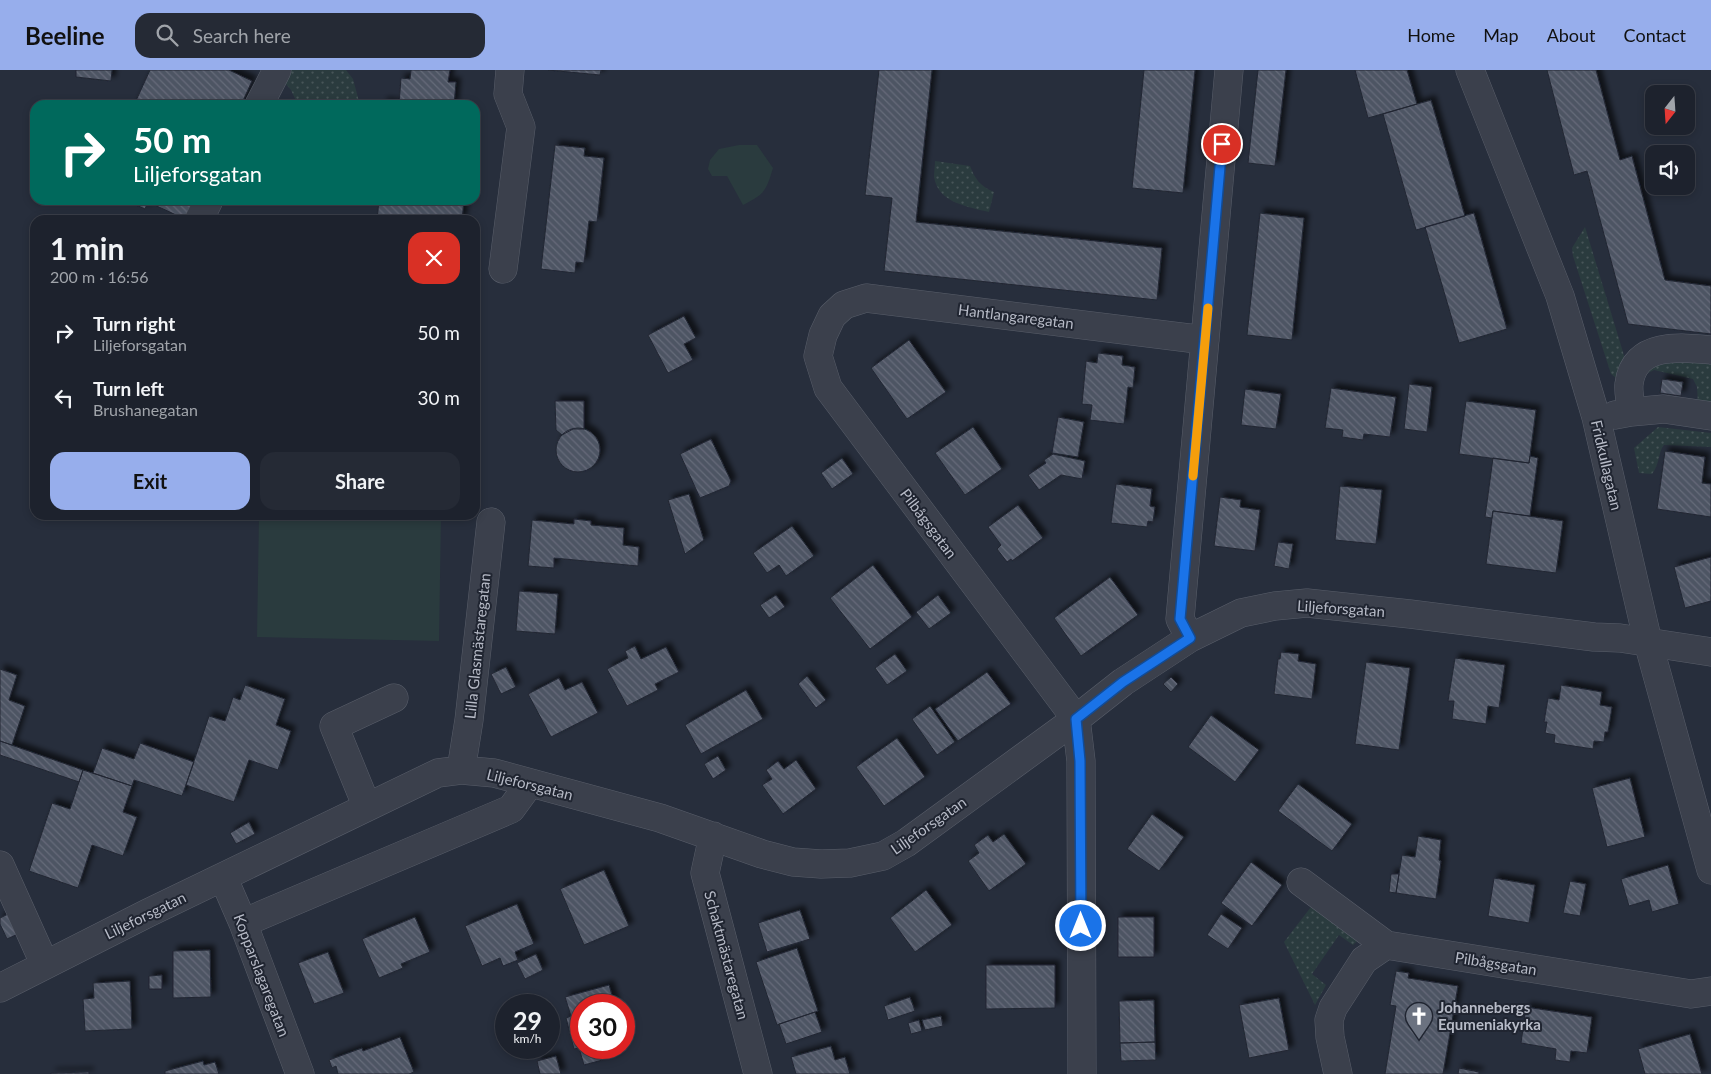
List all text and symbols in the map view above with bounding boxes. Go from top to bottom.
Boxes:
search box [135,13,485,58]
text: Beeline [25,21,105,50]
icon: search [153,21,181,49]
text: Search here [193,24,291,47]
text: Home [1407,24,1455,46]
text: Map [1483,24,1519,46]
text: About [1547,24,1596,46]
text: Contact [1624,24,1686,46]
north arrow [1645,85,1695,135]
map controls [1645,85,1695,195]
text: 50 m [133,118,211,160]
icon: right [50,120,115,185]
pin [1201,123,1243,165]
icon: arrive [1208,130,1236,158]
button: sound [1645,145,1695,195]
text: Liljeforsgatan [133,160,262,187]
text: 1 min [50,230,124,266]
button: close [408,232,460,284]
text: 200 m · 16:56 [50,267,149,286]
street label: Hantlangaregatan [957,300,1075,332]
text: Turn right [93,312,175,335]
icon: right [50,319,78,347]
text: 50 m [417,321,460,344]
text: Liljeforsgatan [93,335,187,354]
text: Turn left [93,377,164,400]
icon: left [50,384,78,412]
text: 30 m [417,386,460,409]
text: Brushanegatan [93,400,198,419]
street label: Fridkullagatan [1588,418,1626,512]
button: Exit [50,452,250,510]
button: Share [260,452,460,510]
street label: Pilbågsgatan [897,485,961,561]
street label: Lilla Glasmästaregatan [460,572,494,720]
street label: Liljeforsgatan [1296,596,1386,620]
street label: Liljeforsgatan [485,765,575,803]
street label: Liljeforsgatan [887,792,969,858]
street label: Liljeforsgatan [101,888,189,942]
street label: Schaktmästaregatan [701,889,753,1021]
position arrow [1054,899,1106,951]
street label: Kopparslagaregatan [230,911,294,1039]
street label: Pilbågsgatan [1454,948,1538,978]
speed limit sign: 30 [570,994,635,1059]
place label: Johannebergs Equmeniakyrka [1438,998,1541,1033]
church icon: Johannebergs Equmeniakyrka [1404,1001,1434,1040]
text: 29 [513,1005,542,1035]
text: km/h [513,1031,542,1046]

